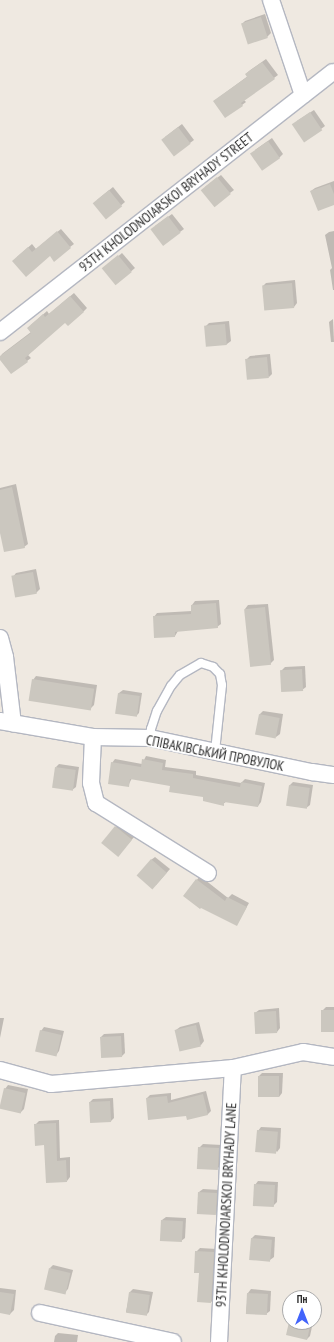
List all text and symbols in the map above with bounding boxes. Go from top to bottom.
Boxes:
street label: 93TH KHOLODNOIARSKOI BRYHADY STREET [76,129,256,275]
street label: СПІВАКІВСЬКИЙ ПРОВУЛОК [145,731,285,775]
street label: 93TH KHOLODNOIARSKOI BRYHADY LANE [212,1102,240,1308]
north arrow [282,1290,322,1330]
text: Пн [297,1292,307,1306]

